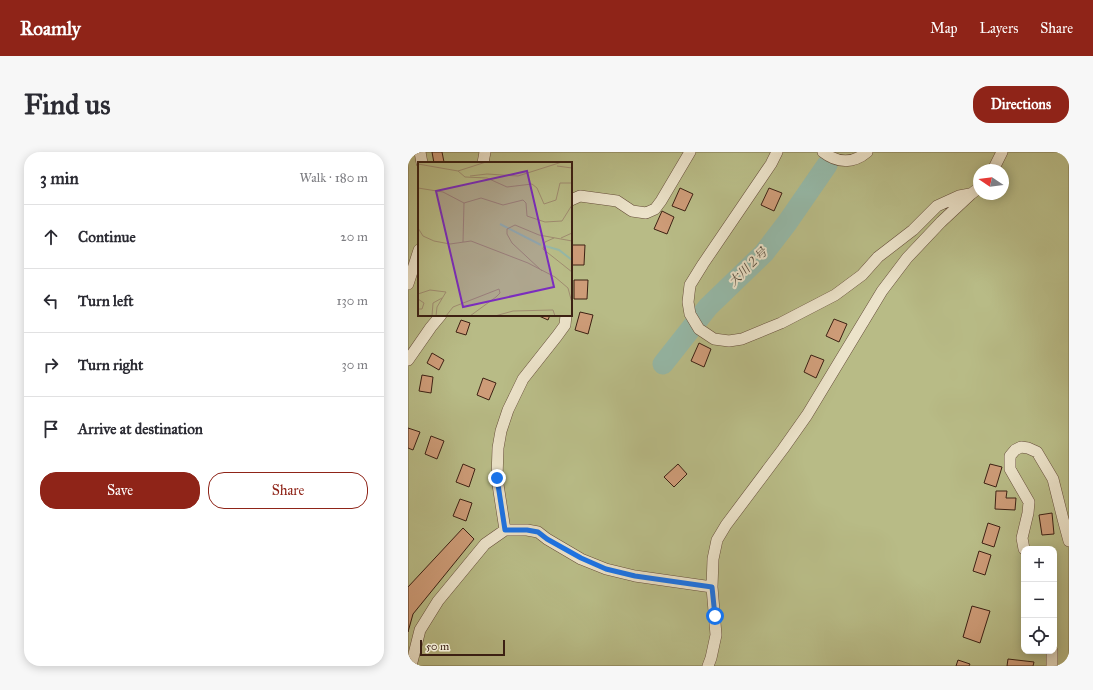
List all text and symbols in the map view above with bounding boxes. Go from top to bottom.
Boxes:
text: Roamly [20,17,81,40]
text: Map [930,20,958,37]
text: Layers [980,20,1018,37]
text: Share [1040,20,1073,37]
button: Directions [973,86,1069,123]
text: Find us [24,87,110,122]
inset map [418,162,572,316]
north arrow [973,164,1009,200]
text: 3 min [40,168,79,189]
text: Walk · 180 m [299,170,368,186]
icon: ahead [40,226,62,248]
text: Continue [78,228,136,246]
text: 20 m [340,229,368,245]
water label: 大川２号 [726,244,771,289]
icon: left [40,290,62,312]
text: Turn left [78,292,134,310]
text: 130 m [336,293,368,309]
icon: right [40,354,62,376]
text: Turn right [78,356,143,374]
text: 30 m [342,357,368,373]
icon: arrive [40,418,62,440]
text: Arrive at destination [78,420,203,438]
route end [488,469,506,487]
button: Save [40,472,200,509]
button: Share [208,472,368,509]
map controls [1021,546,1057,654]
button: + [1021,546,1057,582]
button: − [1021,582,1057,618]
route start [706,607,724,625]
button: locate [1021,618,1057,654]
scale bar [420,638,505,657]
text: 50 m [426,640,449,653]

